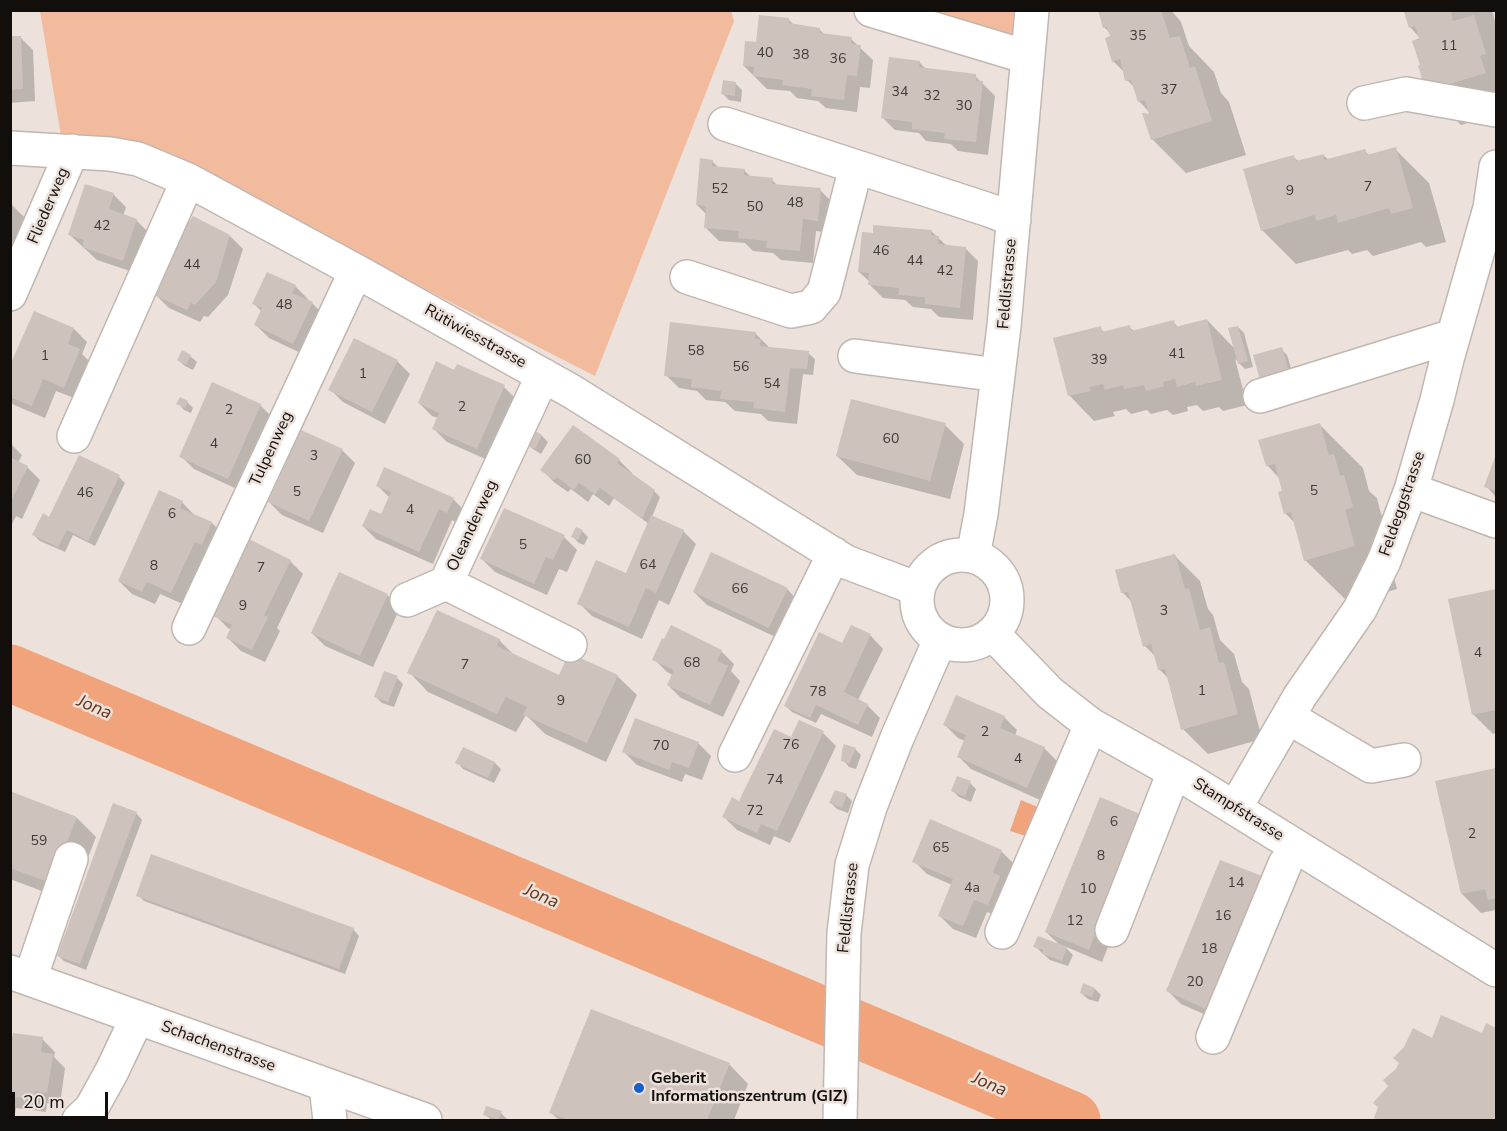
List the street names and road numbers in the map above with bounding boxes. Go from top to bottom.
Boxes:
street label: Fliederweg [24,165,74,247]
street label: Feldlistrasse [994,238,1022,330]
street label: Rütiwiesstrasse [421,301,529,373]
street label: Tulpenweg [246,409,298,489]
street label: Feldeggstrasse [1376,449,1430,559]
street label: Oleanderweg [444,477,502,575]
street label: Stampfstrasse [1189,774,1287,846]
street label: Feldlistrasse [835,862,863,954]
street label: Schachenstrasse [158,1017,278,1077]

